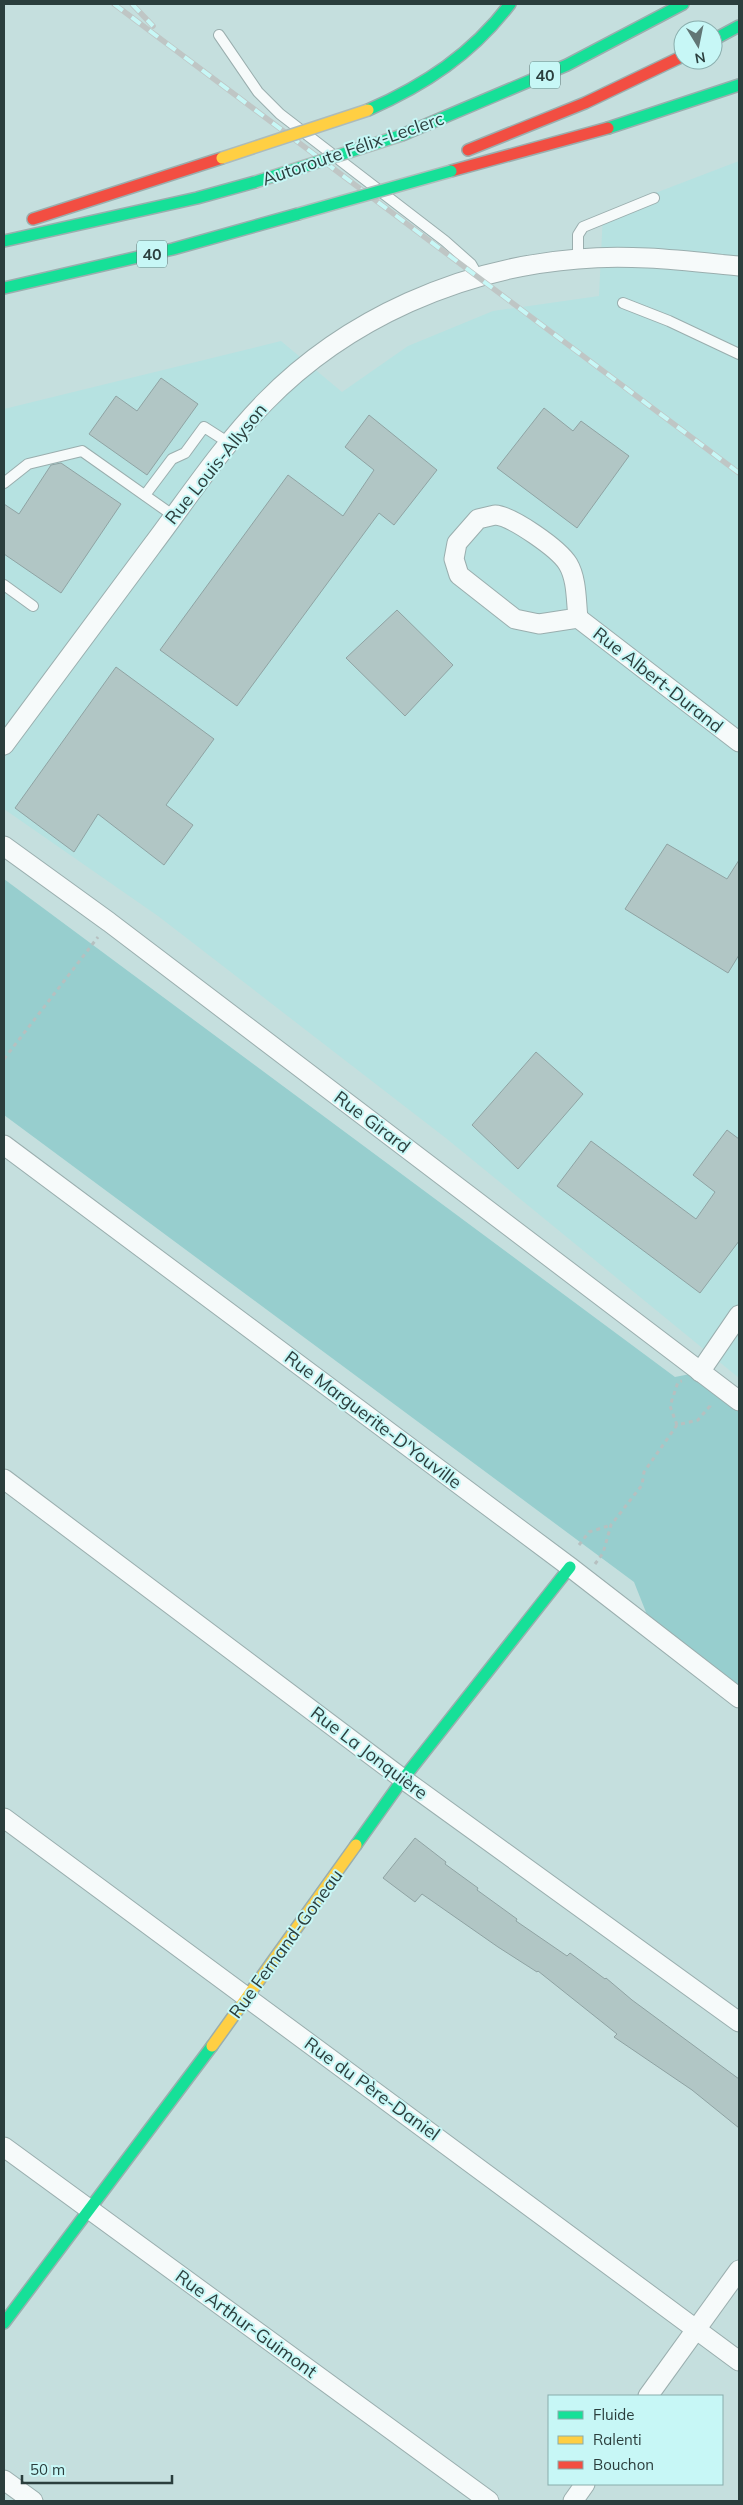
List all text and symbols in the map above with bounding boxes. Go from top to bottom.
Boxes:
north arrow [673,20,723,70]
text: N [693,48,707,68]
road number: 40 [530,62,560,88]
street label: Autoroute Félix-Leclerc [259,107,447,190]
road number: 40 [137,240,167,268]
street label: Rue Louis-Allyson [160,398,272,529]
street label: Rue Albert-Durand [589,622,728,738]
street label: Rue Girard [330,1086,415,1158]
street label: Rue Marguerite-D'Youville [280,1346,466,1494]
street label: Rue La Jonquière [306,1701,432,1804]
street label: Rue Fernand-Goneau [224,1865,347,2023]
street label: Rue du Père-Daniel [300,2032,444,2145]
street label: Rue Arthur-Guimont [171,2265,322,2383]
legend [548,2395,723,2485]
text: Fluide [593,2405,634,2424]
text: Ralenti [593,2430,642,2449]
scale bar [22,2452,172,2484]
text: Bouchon [593,2455,654,2474]
text: 50 m [30,2460,65,2479]

